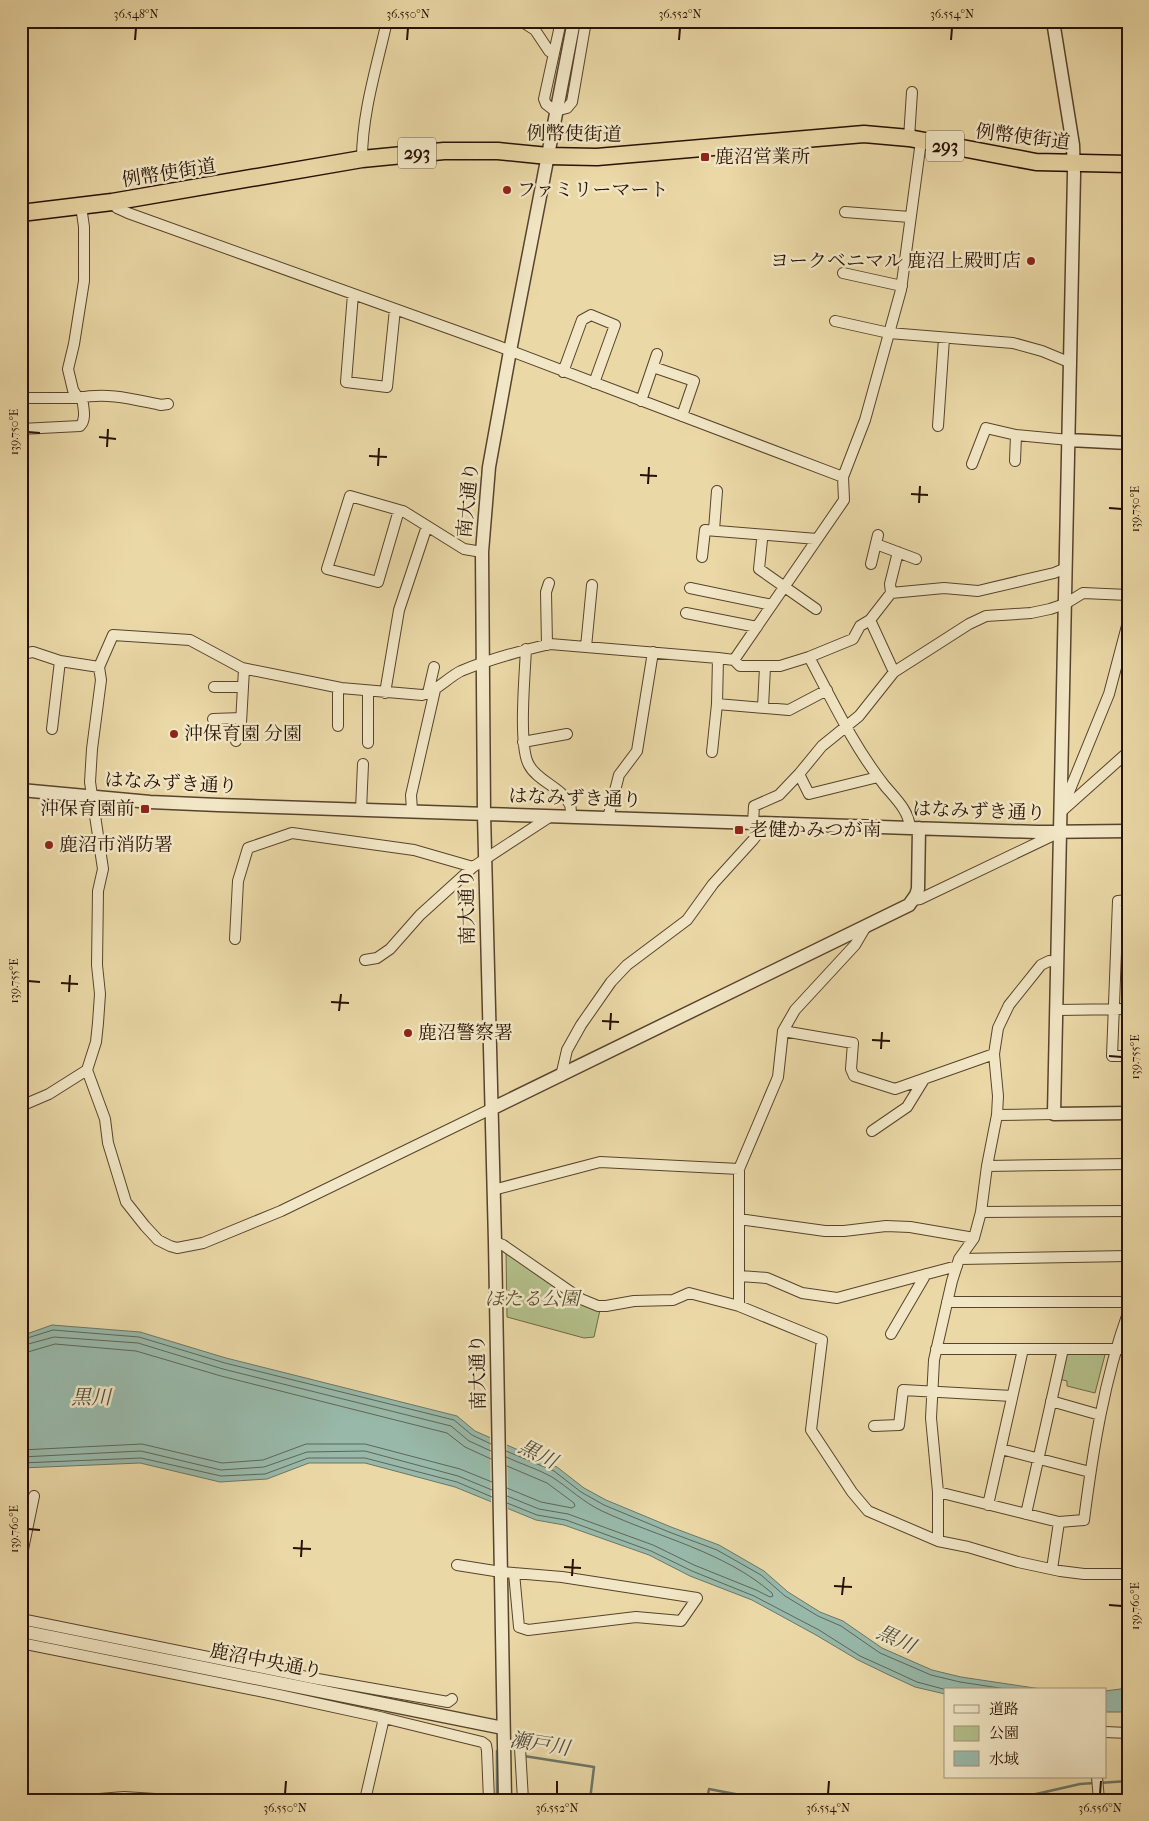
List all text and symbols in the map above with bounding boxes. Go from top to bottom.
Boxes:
text: 36.548°N [113,7,159,21]
text: 36.550°N [386,7,430,21]
text: 36.552°N [658,7,702,21]
text: 36.554°N [930,7,974,21]
street label: 例幣使街道 [975,120,1071,154]
street label: 例幣使街道 [526,122,622,146]
road number: 293 [926,130,964,162]
road number: 293 [398,138,436,168]
place label: 鹿沼営業所 [715,146,810,168]
marker: 鹿沼営業所 [699,151,711,163]
street label: 例幣使街道 [120,155,218,191]
place label: ファミリーマート [517,179,669,201]
marker: ファミリーマート [501,184,513,196]
place label: ヨークベニマル 鹿沼上殿町店 [770,250,1021,272]
marker: ヨークベニマル 鹿沼上殿町店 [1025,255,1037,267]
text: 139.750°E [7,409,21,455]
street label: 南大通り [453,461,483,539]
text: 139.750°E [1128,486,1142,532]
place label: 沖保育園 分園 [184,723,302,745]
marker: 沖保育園 分園 [168,728,180,740]
street label: はなみずき通り [104,769,238,797]
street label: はなみずき通り [508,785,642,811]
place label: 沖保育園前 [40,798,135,820]
street label: はなみずき通り [912,798,1046,824]
marker: 沖保育園前 [139,803,151,815]
place label: 老健かみつが南 [749,819,882,841]
marker: 老健かみつが南 [733,824,745,836]
place label: 鹿沼市消防署 [59,834,173,856]
marker: 鹿沼市消防署 [43,839,55,851]
street label: 南大通り [455,869,479,945]
text: 139.755°E [7,959,21,1003]
place label: 鹿沼警察署 [418,1022,513,1044]
marker: 鹿沼警察署 [402,1027,414,1039]
text: 139.755°E [1128,1035,1142,1079]
park label: ほたる公園 [484,1288,582,1310]
street label: 南大通り [466,1334,490,1410]
water label: 黒川 [71,1386,113,1409]
water label: 黒川 [515,1435,563,1474]
text: 139.760°E [7,1505,21,1553]
text: 139.760°E [1128,1582,1142,1630]
water label: 黒川 [873,1620,921,1659]
street label: 鹿沼中央通り [208,1639,324,1683]
legend [944,1688,1106,1778]
text: 道路 [989,1700,1019,1718]
text: 公園 [989,1724,1019,1742]
water label: 瀬戸川 [509,1728,573,1760]
text: 水域 [989,1750,1019,1768]
text: 36.550°N [263,1801,307,1815]
text: 36.552°N [535,1801,579,1815]
text: 36.554°N [806,1801,850,1815]
text: 36.556°N [1078,1801,1122,1815]

